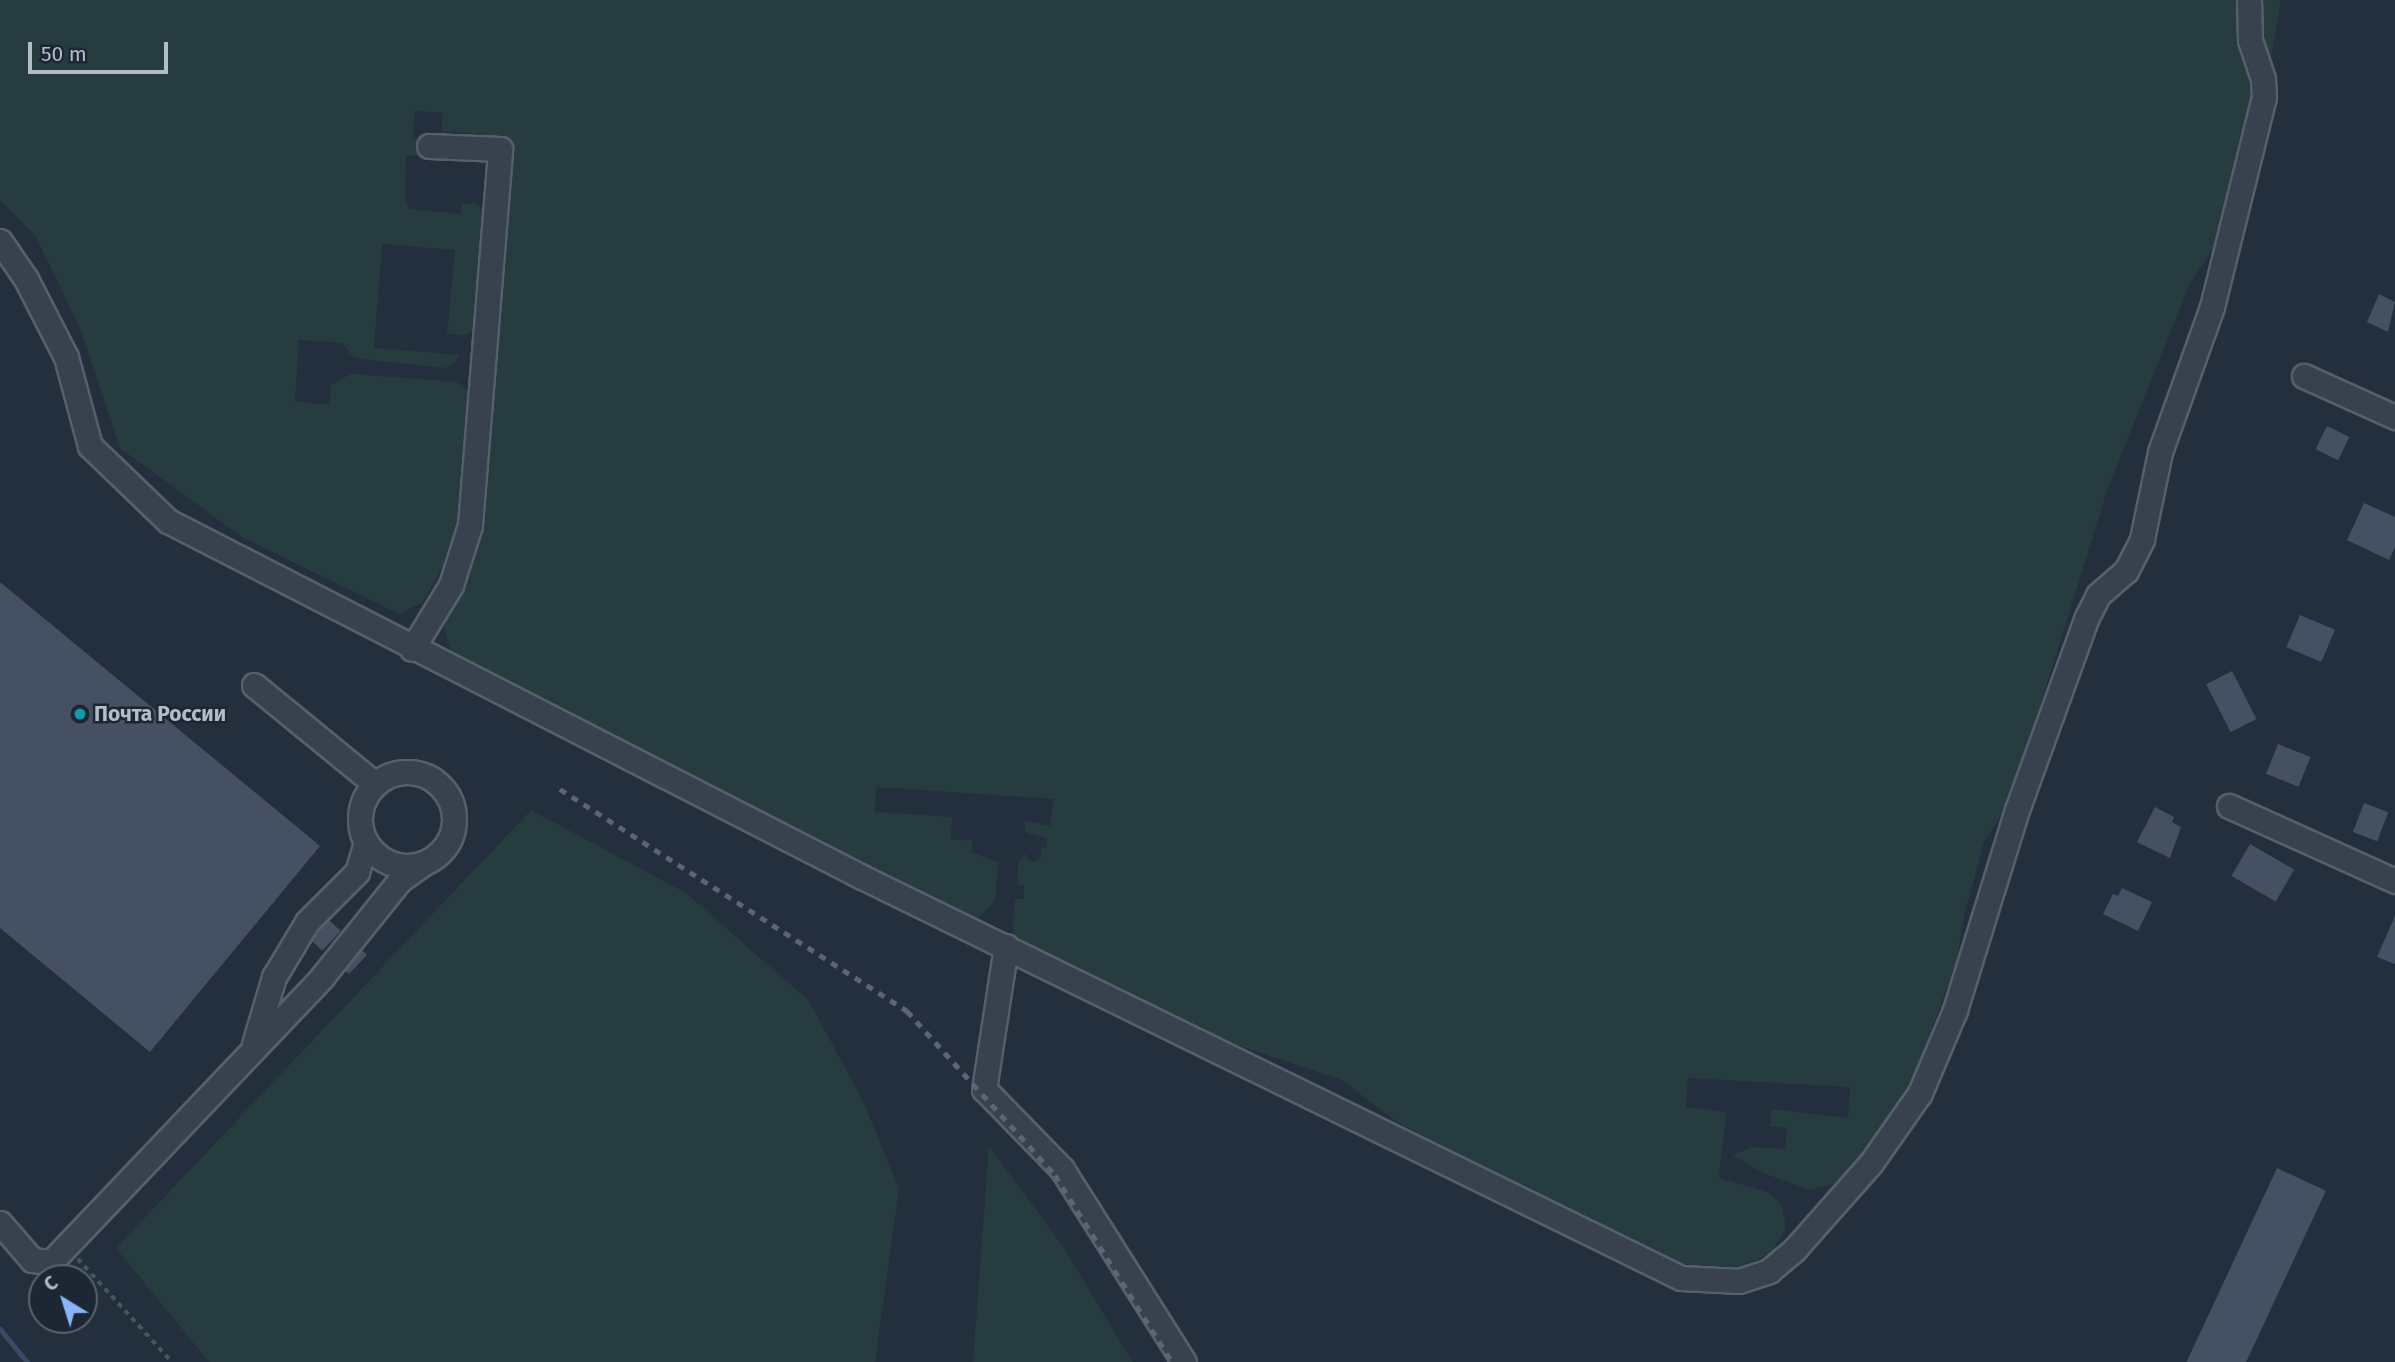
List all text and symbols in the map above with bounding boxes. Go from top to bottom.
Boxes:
scale bar [32,28,172,72]
text: 50 m [41,41,87,67]
place label: Почта России [94,701,226,727]
marker: Почта России [72,706,88,722]
north arrow [28,1264,98,1334]
text: С [40,1271,62,1296]

